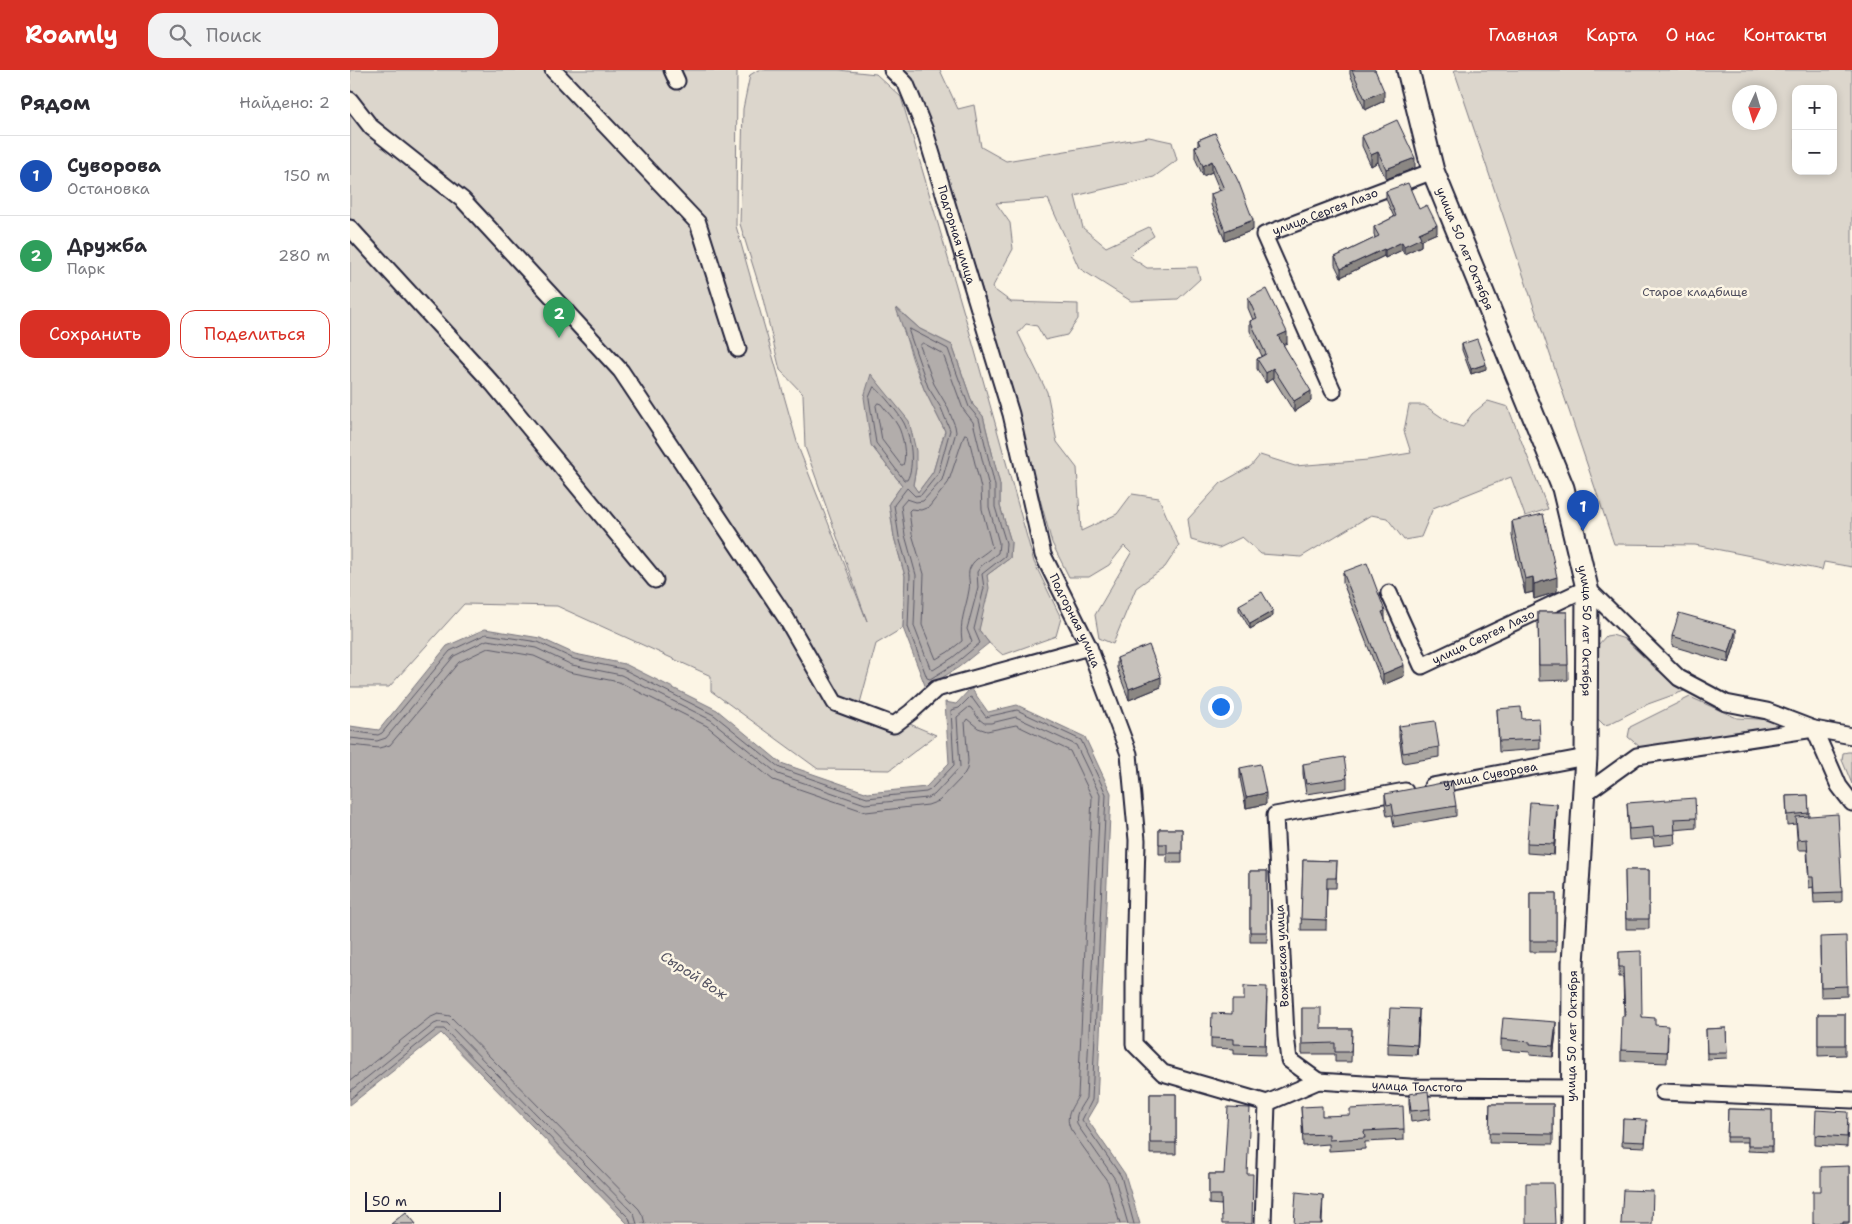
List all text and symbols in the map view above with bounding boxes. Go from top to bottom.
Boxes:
search box [148,13,498,58]
text: Roamly [25,19,118,51]
icon: search [166,21,194,49]
text: Поиск [206,23,261,48]
text: Главная [1488,23,1558,47]
text: Карта [1586,23,1638,47]
text: О нас [1666,23,1715,47]
text: Контакты [1743,23,1827,47]
north arrow [1732,85,1777,130]
map controls [1792,85,1837,175]
button: + [1792,85,1837,130]
text: Рядом [20,89,90,117]
text: Найдено: 2 [239,92,330,113]
button: − [1792,130,1837,175]
text: Суворова [67,153,161,178]
text: 1 [32,165,40,186]
text: 150 m [283,165,330,186]
text: Остановка [67,178,150,199]
street label: Подгорная улица [934,183,979,287]
street label: улица Сергея Лазо [1270,185,1380,239]
street label: улица 50 лет Октября [1432,185,1497,313]
text: Дружба [67,233,147,258]
text: 2 [30,245,42,266]
text: 280 m [278,245,330,266]
text: Парк [67,258,105,279]
park label: Старое кладбище [1642,284,1748,300]
pin: 2 [543,297,575,338]
button: Сохранить [20,310,170,358]
button: Поделиться [180,310,330,358]
pin: 1 [1567,490,1599,531]
street label: улица 50 лет Октября [1574,563,1595,696]
street label: Подгорная улица [1046,571,1104,670]
street label: улица Сергея Лазо [1429,606,1537,668]
your location [1208,694,1234,720]
street label: улица Суворова [1441,758,1539,792]
street label: Вожевская улица [1271,904,1293,1008]
water label: Сырой Вож [657,947,731,1004]
street label: улица 50 лет Октября [1563,970,1581,1102]
street label: улица Толстого [1371,1077,1463,1095]
scale bar [365,1189,501,1212]
text: 50 m [372,1192,407,1210]

